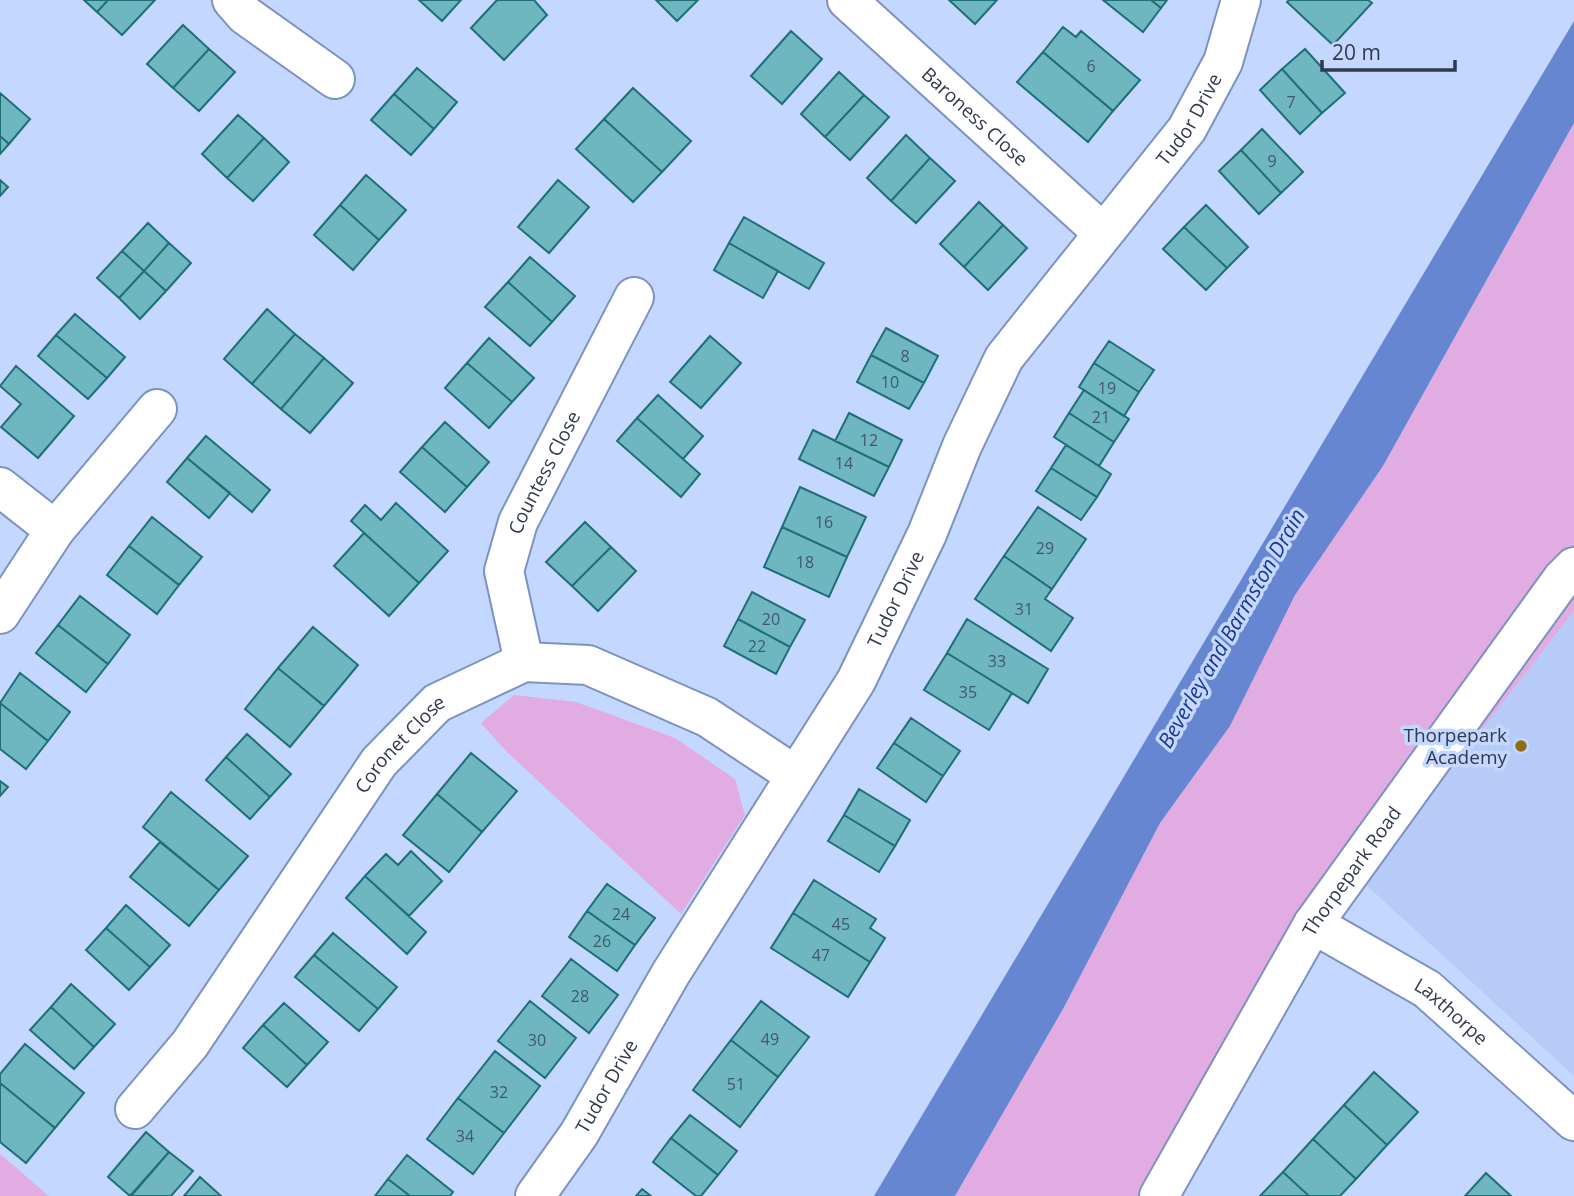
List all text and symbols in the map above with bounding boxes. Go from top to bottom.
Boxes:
scale bar [1322,28,1455,72]
text: 20 m [1332,38,1381,66]
house number: 6 [1086,55,1096,77]
street label: Baroness Close [916,61,1034,172]
street label: Tudor Drive [1150,69,1228,171]
house number: 7 [1286,91,1296,113]
house number: 9 [1267,150,1277,172]
house number: 8 [900,345,910,367]
house number: 10 [881,371,899,393]
house number: 19 [1098,377,1116,399]
street label: Countess Close [502,406,586,537]
house number: 21 [1092,406,1110,428]
house number: 12 [860,429,878,451]
house number: 14 [835,452,853,474]
water label: Beverley and Barmston Drain [1151,503,1311,753]
house number: 16 [815,511,833,533]
house number: 29 [1036,537,1054,559]
street label: Tudor Drive [861,547,930,652]
house number: 18 [796,551,814,573]
house number: 31 [1015,598,1033,620]
house number: 20 [762,608,780,630]
house number: 22 [748,635,766,657]
house number: 33 [988,650,1006,672]
house number: 35 [959,681,977,703]
street label: Coronet Close [349,688,449,798]
place label: Thorpepark Academy [1403,722,1507,770]
marker: Thorpepark Academy [1513,738,1529,754]
street label: Thorpepark Road [1296,801,1407,940]
house number: 24 [612,903,630,925]
house number: 45 [832,913,850,935]
house number: 26 [593,930,611,952]
house number: 47 [812,944,830,966]
street label: Laxthorpe [1410,972,1494,1051]
house number: 28 [571,985,589,1007]
house number: 49 [761,1028,779,1050]
house number: 30 [528,1029,546,1051]
street label: Tudor Drive [569,1034,643,1138]
house number: 51 [727,1073,745,1095]
house number: 32 [490,1081,508,1103]
house number: 34 [456,1125,474,1147]

